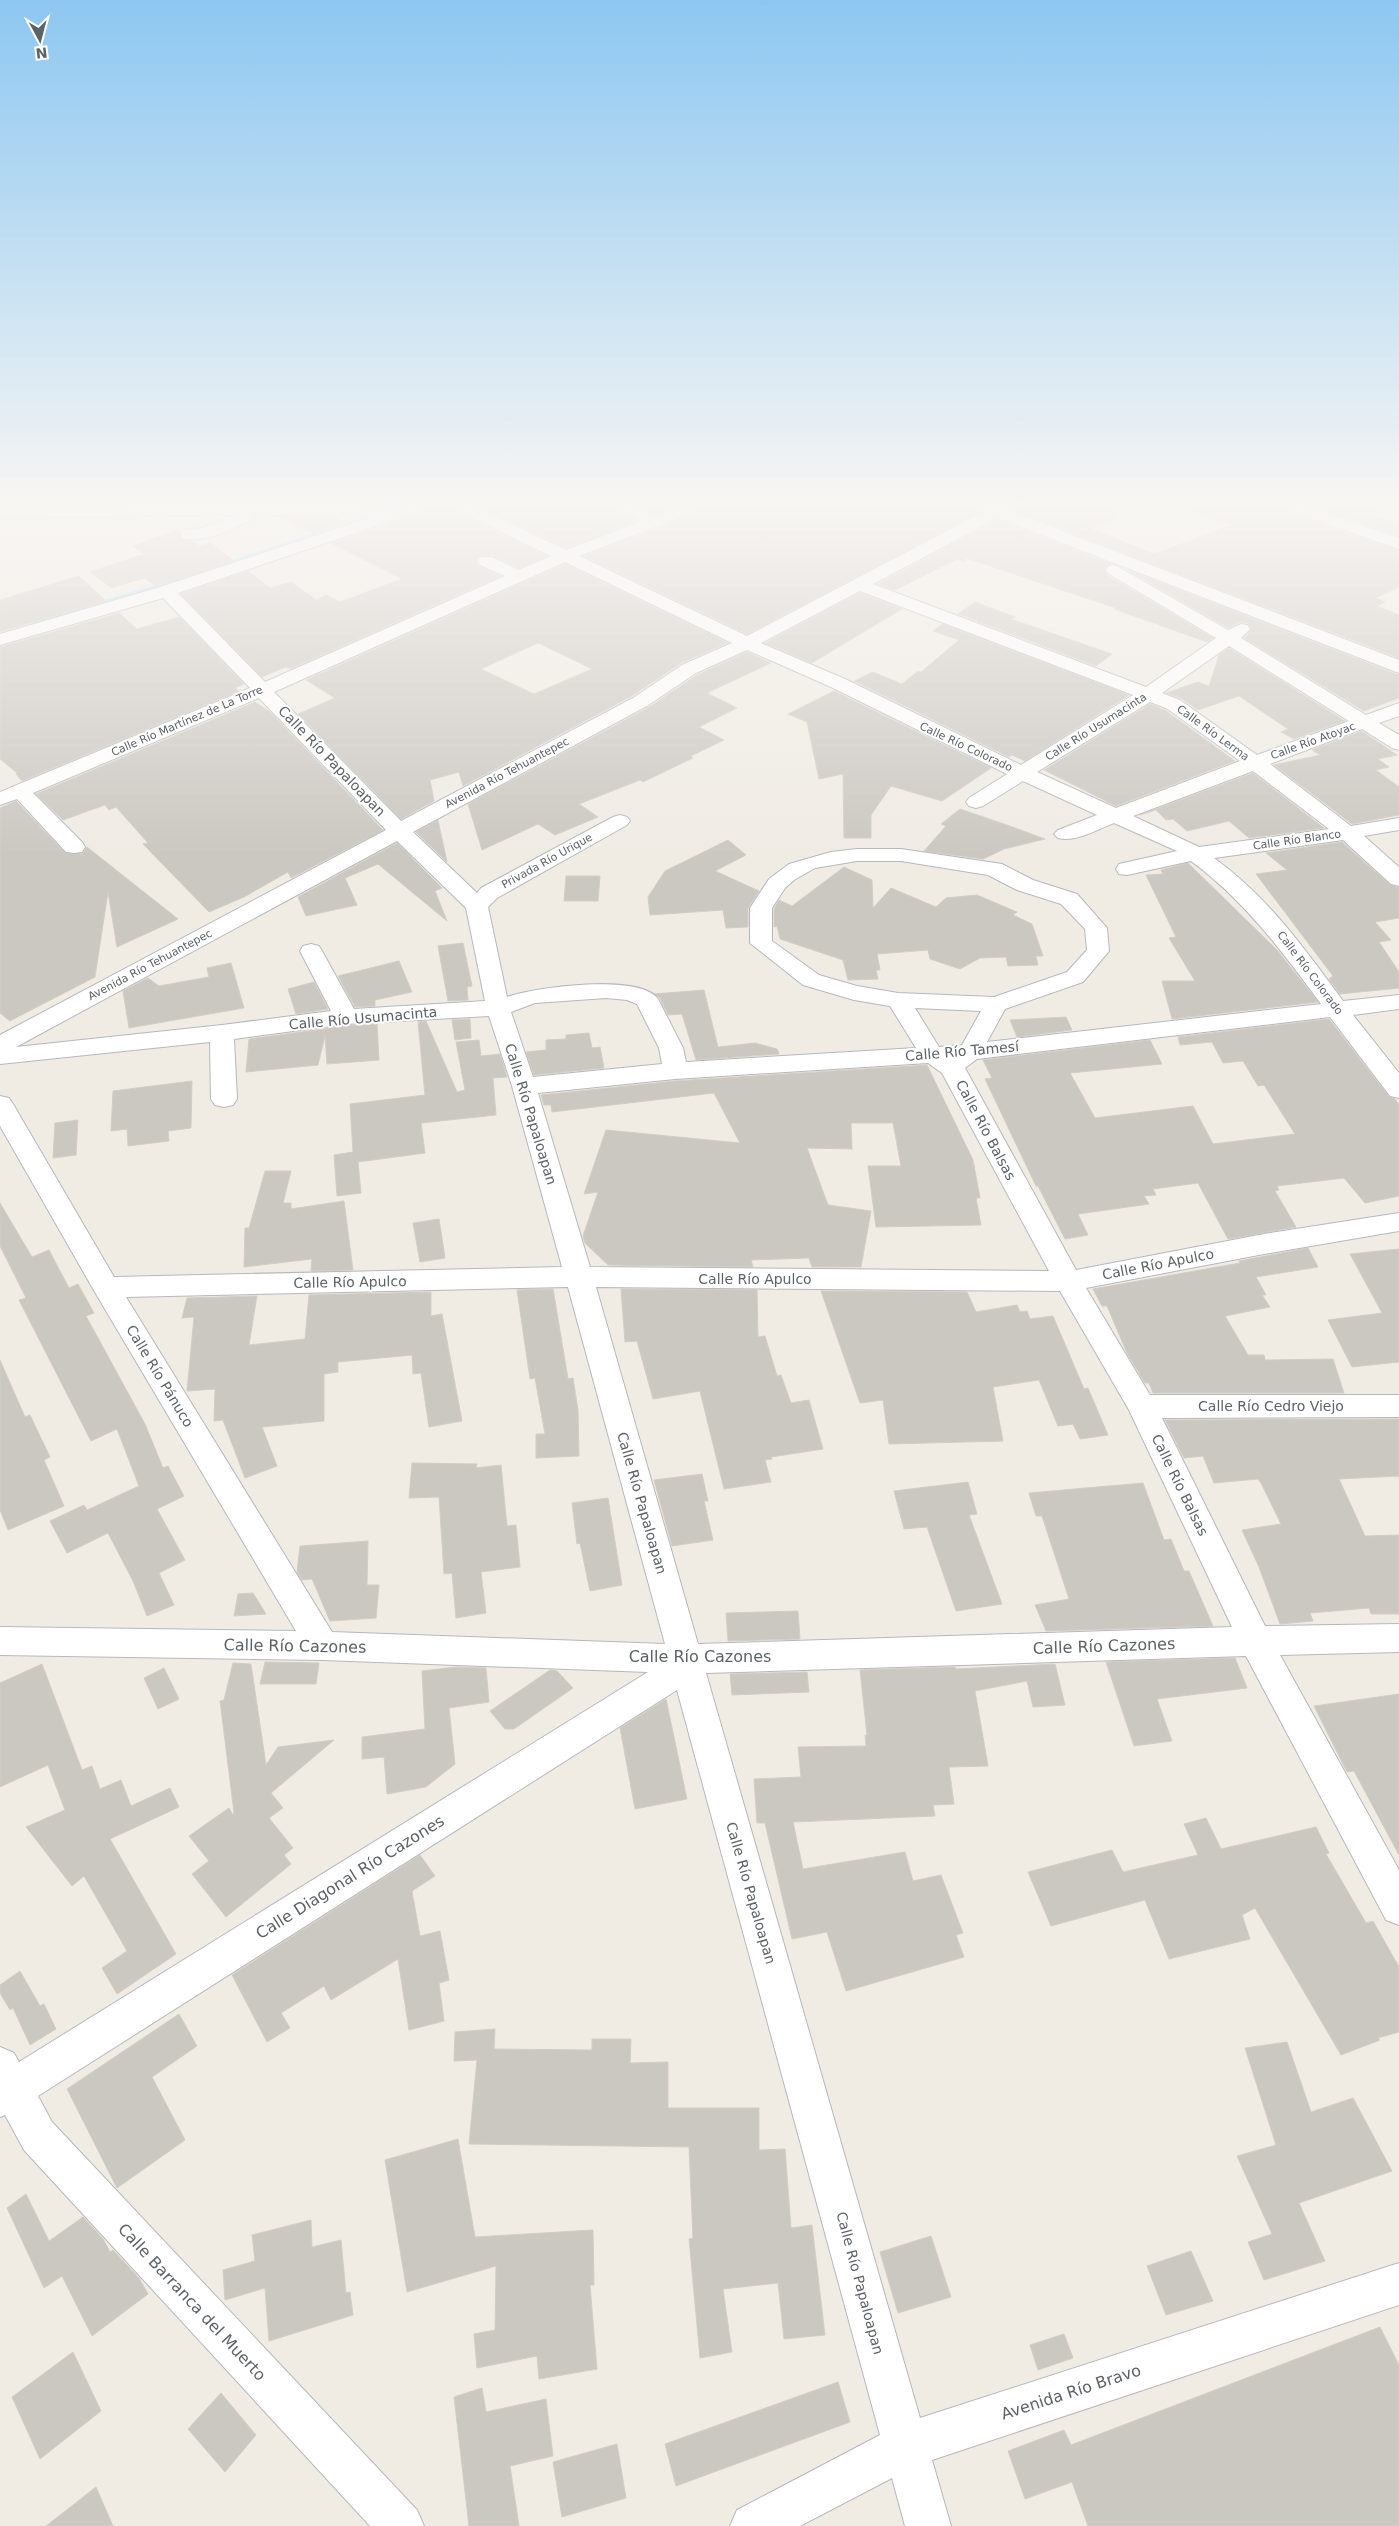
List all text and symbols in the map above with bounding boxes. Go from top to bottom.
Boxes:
north arrow [15,15,65,65]
text: N [35,44,48,62]
street label: Calle Río Martínez de La Torre [109,683,265,759]
street label: Calle Río Usumacinta [1043,690,1149,764]
street label: Calle Río Lerma [1174,702,1252,764]
street label: Calle Río Papaloapan [275,703,389,819]
street label: Calle Río Colorado [918,720,1015,774]
street label: Calle Río Atoyac [1269,720,1357,762]
street label: Avenida Río Tehuantepec [443,735,571,811]
street label: Calle Río Blanco [1252,827,1342,853]
street label: Privada Río Urique [499,831,595,891]
street label: Avenida Río Tehuantepec [86,927,214,1003]
street label: Calle Río Colorado [1274,929,1346,1017]
street label: Calle Río Usumacinta [288,1004,438,1032]
street label: Calle Río Tamesí [904,1038,1021,1064]
street label: Calle Río Papaloapan [502,1041,560,1187]
street label: Calle Río Balsas [953,1077,1019,1183]
street label: Calle Río Apulco [1101,1245,1215,1283]
street label: Calle Río Apulco [698,1271,812,1287]
street label: Calle Río Apulco [293,1273,407,1291]
street label: Calle Río Pánuco [123,1322,197,1430]
street label: Calle Río Cedro Viejo [1198,1398,1344,1414]
street label: Calle Río Papaloapan [614,1430,670,1576]
street label: Calle Río Balsas [1148,1432,1212,1538]
street label: Calle Río Cazones [1032,1634,1176,1658]
street label: Calle Río Cazones [223,1635,367,1657]
street label: Calle Río Cazones [629,1647,771,1666]
street label: Calle Diagonal Río Cazones [252,1811,448,1943]
street label: Calle Río Papaloapan [723,1820,779,1966]
street label: Calle Río Papaloapan [833,2210,887,2356]
street label: Calle Barranca del Muerto [114,2219,270,2385]
street label: Avenida Río Bravo [999,2360,1143,2424]

